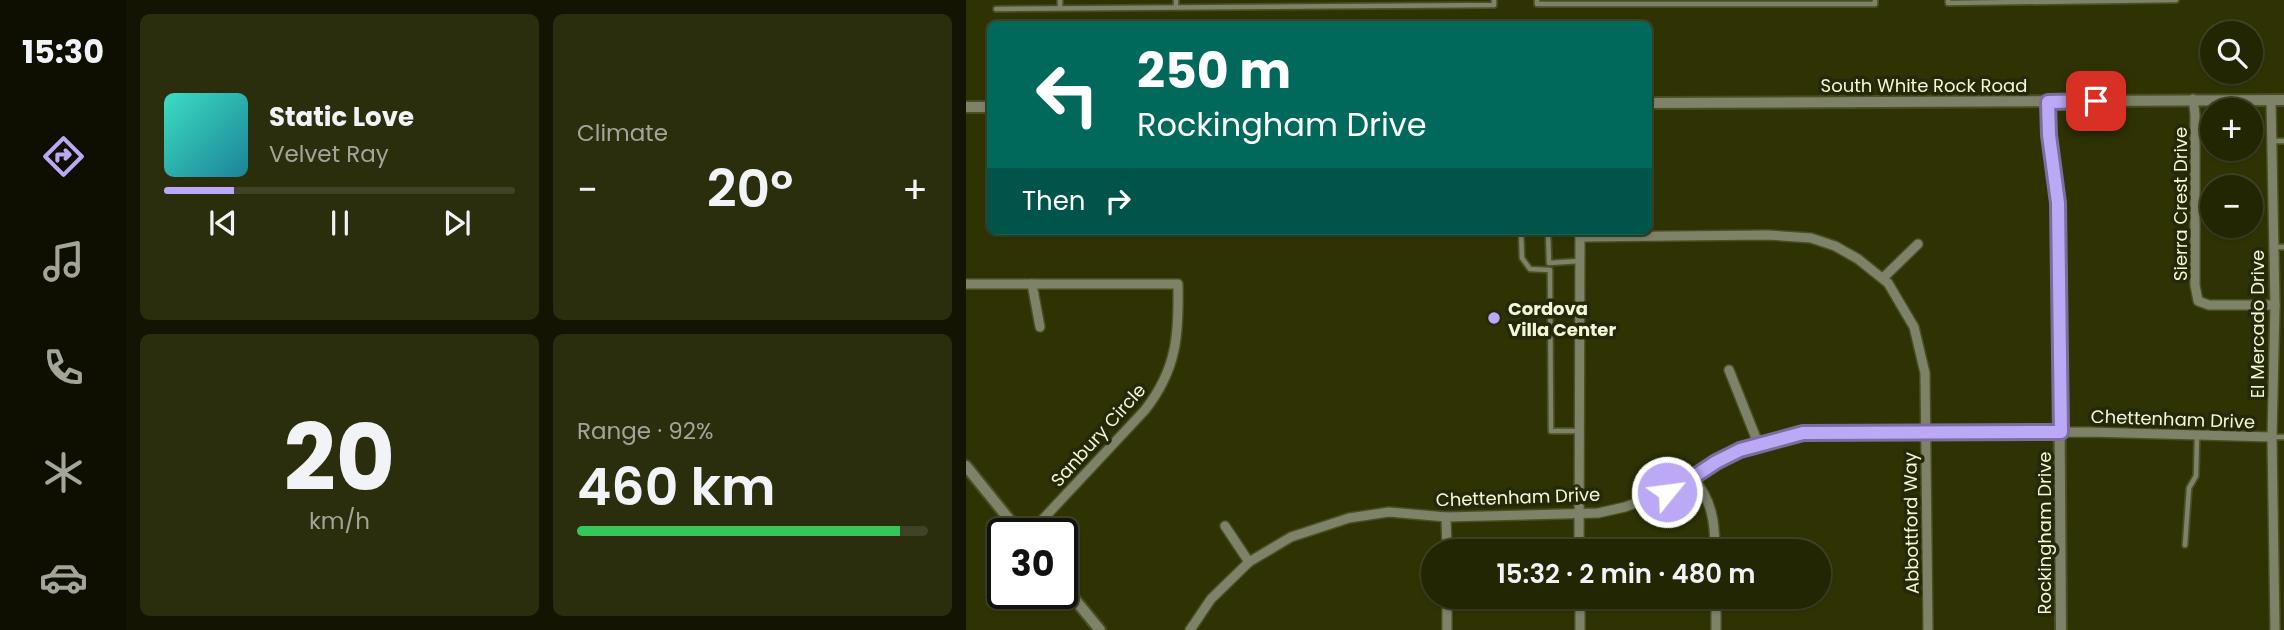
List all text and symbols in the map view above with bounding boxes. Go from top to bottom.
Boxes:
map controls [2200,21,2263,238]
button: search [2200,21,2263,84]
text: 15:30 [22,29,104,74]
text: 250 m [1137,37,1291,105]
icon: left [1022,49,1113,140]
pin [2066,71,2126,131]
street label: South White Rock Road [1821,73,2027,98]
icon: arrive [2077,82,2115,120]
button: + [2200,98,2263,161]
text: Static Love [269,99,414,135]
text: Rockingham Drive [1137,102,1427,147]
text: Climate [577,117,668,149]
street label: Sierra Crest Drive [2168,127,2193,281]
icon: directions [39,132,88,181]
text: Velvet Ray [269,138,389,170]
text: 20° [707,152,793,225]
text: − [577,163,598,216]
text: + [902,163,928,216]
button: − [2200,175,2263,238]
icon: right [1099,182,1137,220]
text: Then [1022,183,1085,219]
icon: previous [204,204,242,242]
icon: pause [321,204,359,242]
icon: next [438,204,476,242]
icon: music [39,237,88,286]
street label: El Mercado Drive [2245,250,2270,398]
place label: Cordova Villa Center [1508,296,1616,342]
marker: Cordova Villa Center [1486,310,1502,326]
icon: phone [39,343,88,392]
street label: Sanbury Circle [1045,378,1151,492]
text: 20 [284,394,395,522]
street label: Chettenham Drive [2090,404,2256,434]
text: Range · 92% [577,415,713,447]
icon: climate [39,448,88,497]
text: 460 km [577,450,775,523]
street label: Abbottford Way [1897,452,1925,594]
street label: Rockingham Drive [2032,452,2057,614]
position arrow [1630,455,1704,529]
street label: Chettenham Drive [1435,482,1601,512]
text: km/h [309,505,370,537]
speed limit sign: 30 [987,518,1078,609]
icon: car [39,553,88,602]
text: 15:32 · 2 min · 480 m [1496,556,1756,592]

